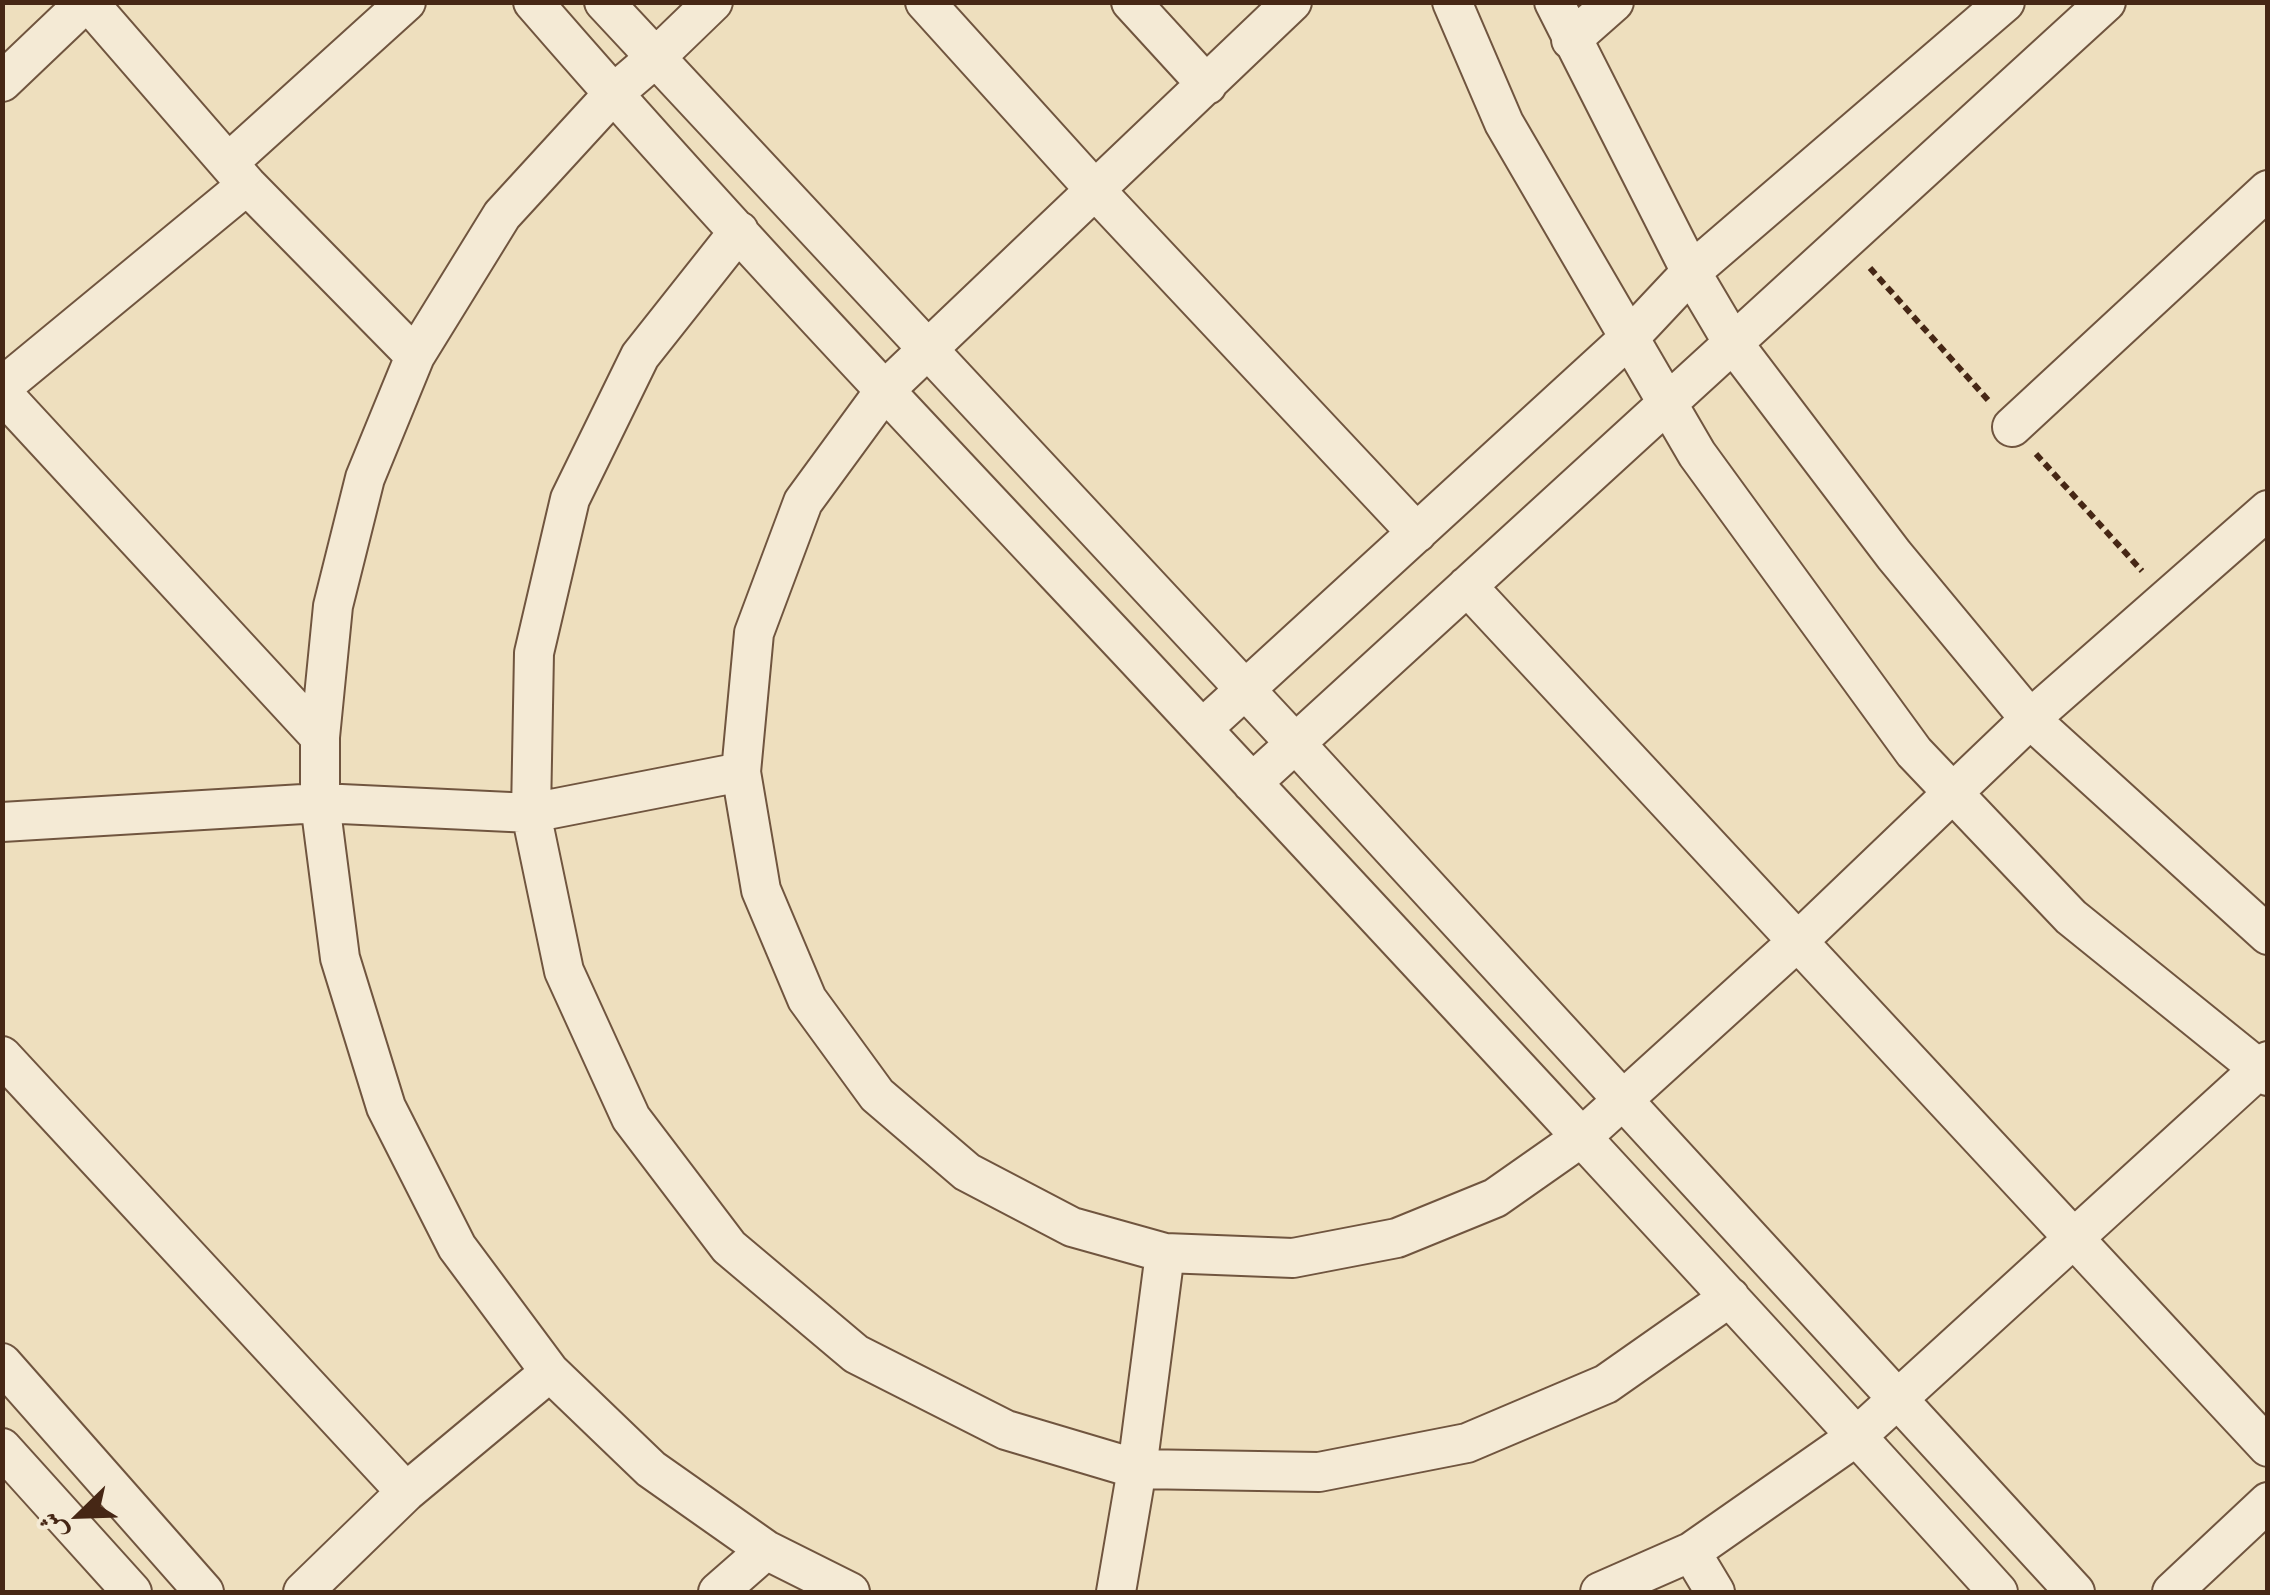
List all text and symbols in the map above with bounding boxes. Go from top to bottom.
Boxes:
north arrow [30,1465,130,1565]
text: ش [28,1506,76,1548]

